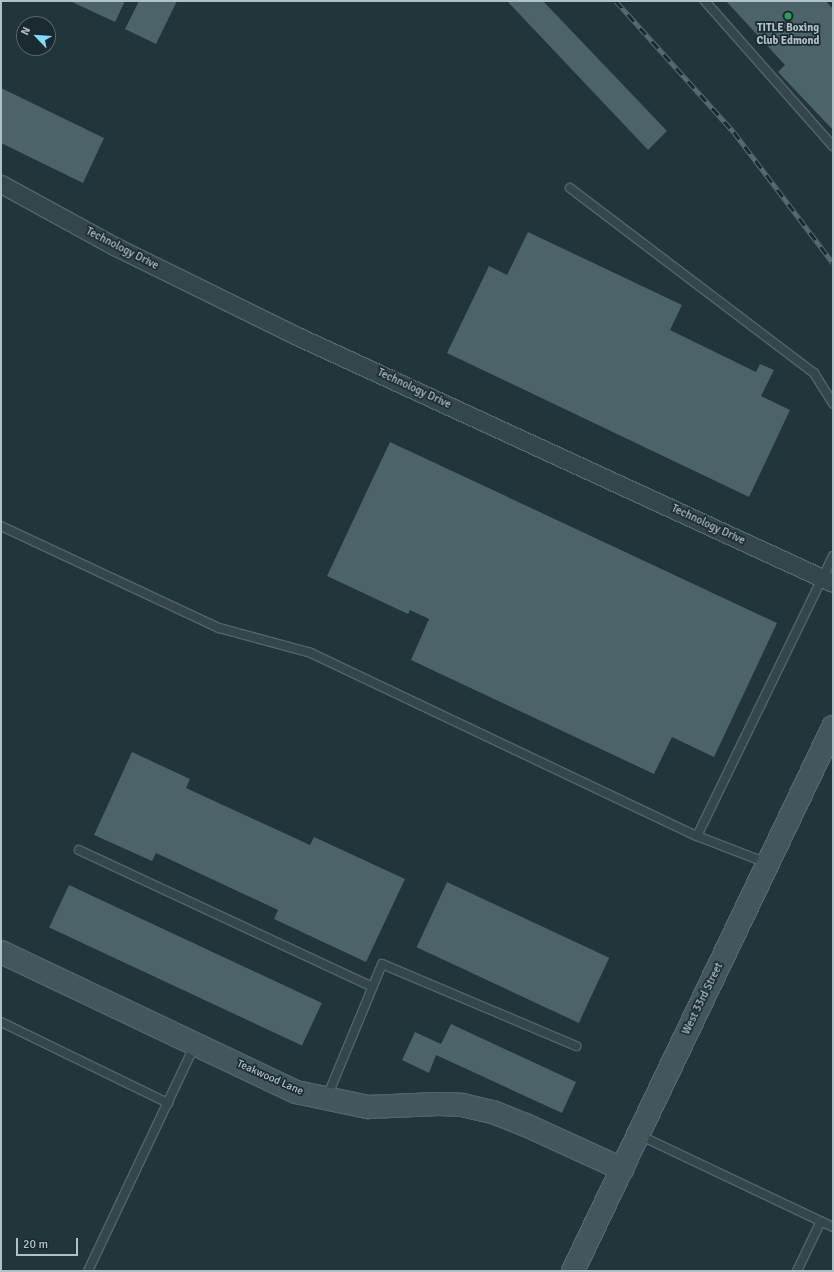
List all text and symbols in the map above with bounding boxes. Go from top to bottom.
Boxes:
marker: TITLE Boxing Club Edmond [783,11,793,21]
north arrow [16,16,56,56]
place label: TITLE Boxing Club Edmond [756,22,820,48]
text: N [18,25,33,37]
street label: Technology Drive [83,225,161,273]
street label: Technology Drive [375,366,453,412]
street label: Technology Drive [669,502,747,548]
street label: West 33rd Street [680,961,726,1037]
street label: Teakwood Lane [235,1057,305,1099]
scale bar [18,1230,80,1256]
text: 20 m [23,1237,48,1252]

